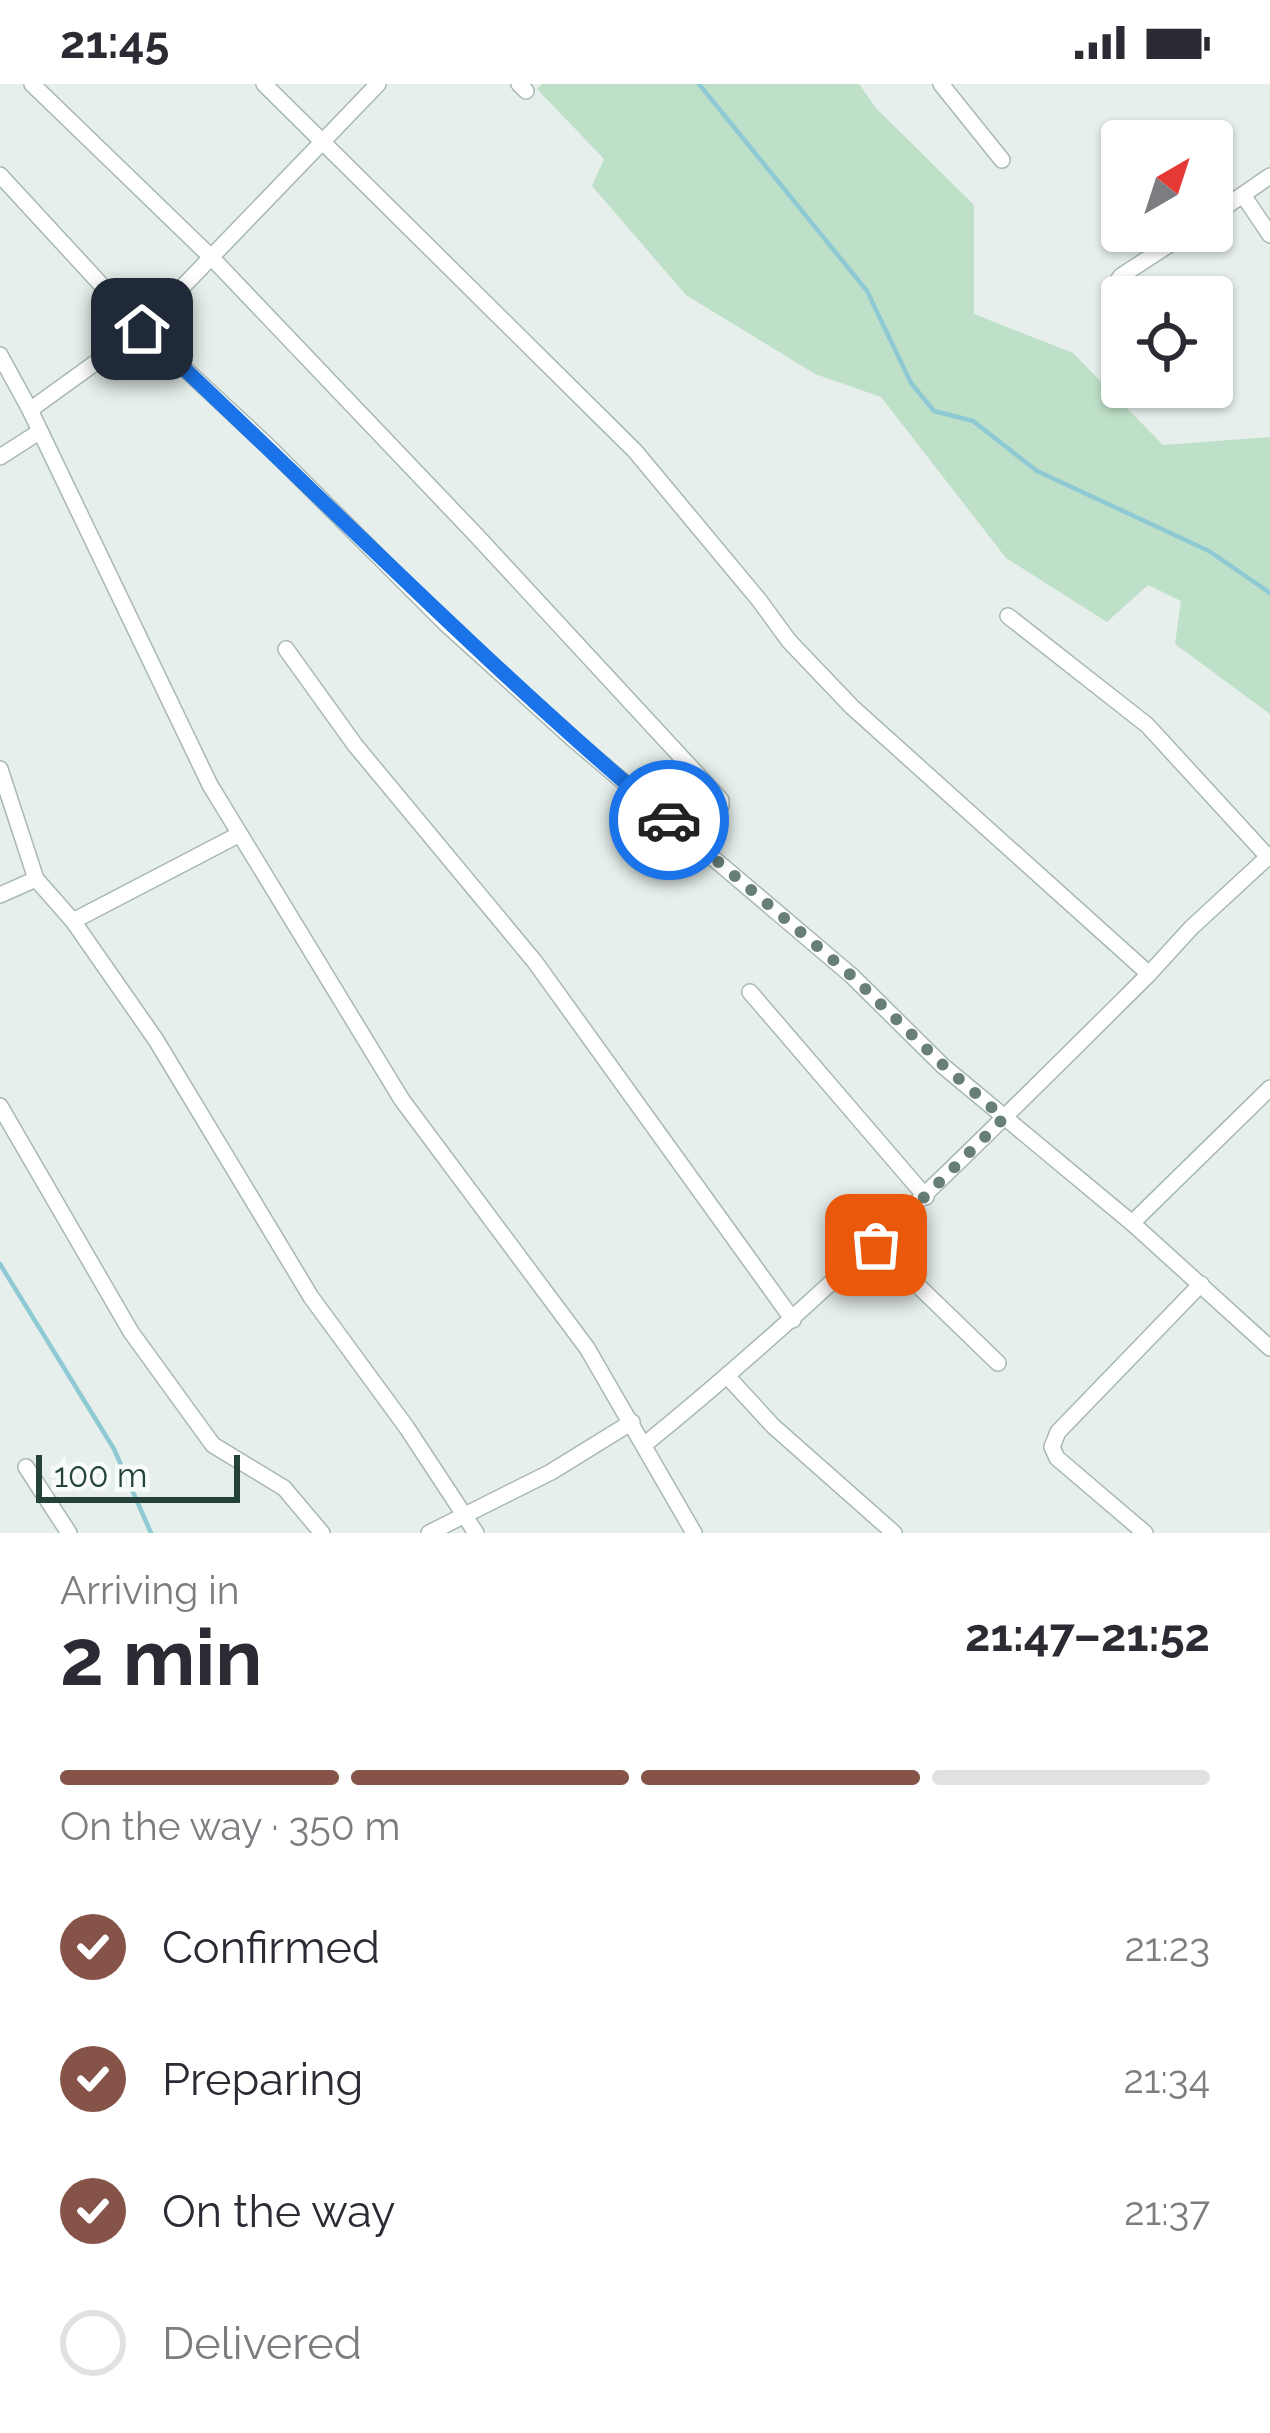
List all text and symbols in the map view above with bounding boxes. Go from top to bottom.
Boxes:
text: 21:45 [60,16,169,69]
north arrow [1101,120,1233,252]
map controls [1101,120,1233,408]
button: locate [1101,276,1233,408]
pin [91,278,193,380]
icon: home [109,296,175,362]
courier [609,760,729,880]
icon: car [636,787,702,853]
pin [825,1194,927,1296]
icon: bag [843,1212,909,1278]
scale bar [36,1449,240,1502]
text: 100 m [54,1456,147,1495]
text: Arriving in [60,1567,240,1613]
text: 21:47–21:52 [965,1609,1210,1662]
text: 2 min [60,1612,262,1703]
text: On the way · 350 m [60,1803,400,1849]
icon: check [60,1914,126,1980]
text: Confirmed [162,1921,380,1974]
text: 21:23 [1125,1924,1210,1970]
icon: check [60,2046,126,2112]
text: Preparing [162,2053,363,2106]
text: 21:34 [1124,2056,1210,2102]
icon: check [60,2178,126,2244]
text: On the way [162,2185,396,2238]
text: 21:37 [1124,2188,1210,2234]
text: Delivered [162,2317,362,2370]

